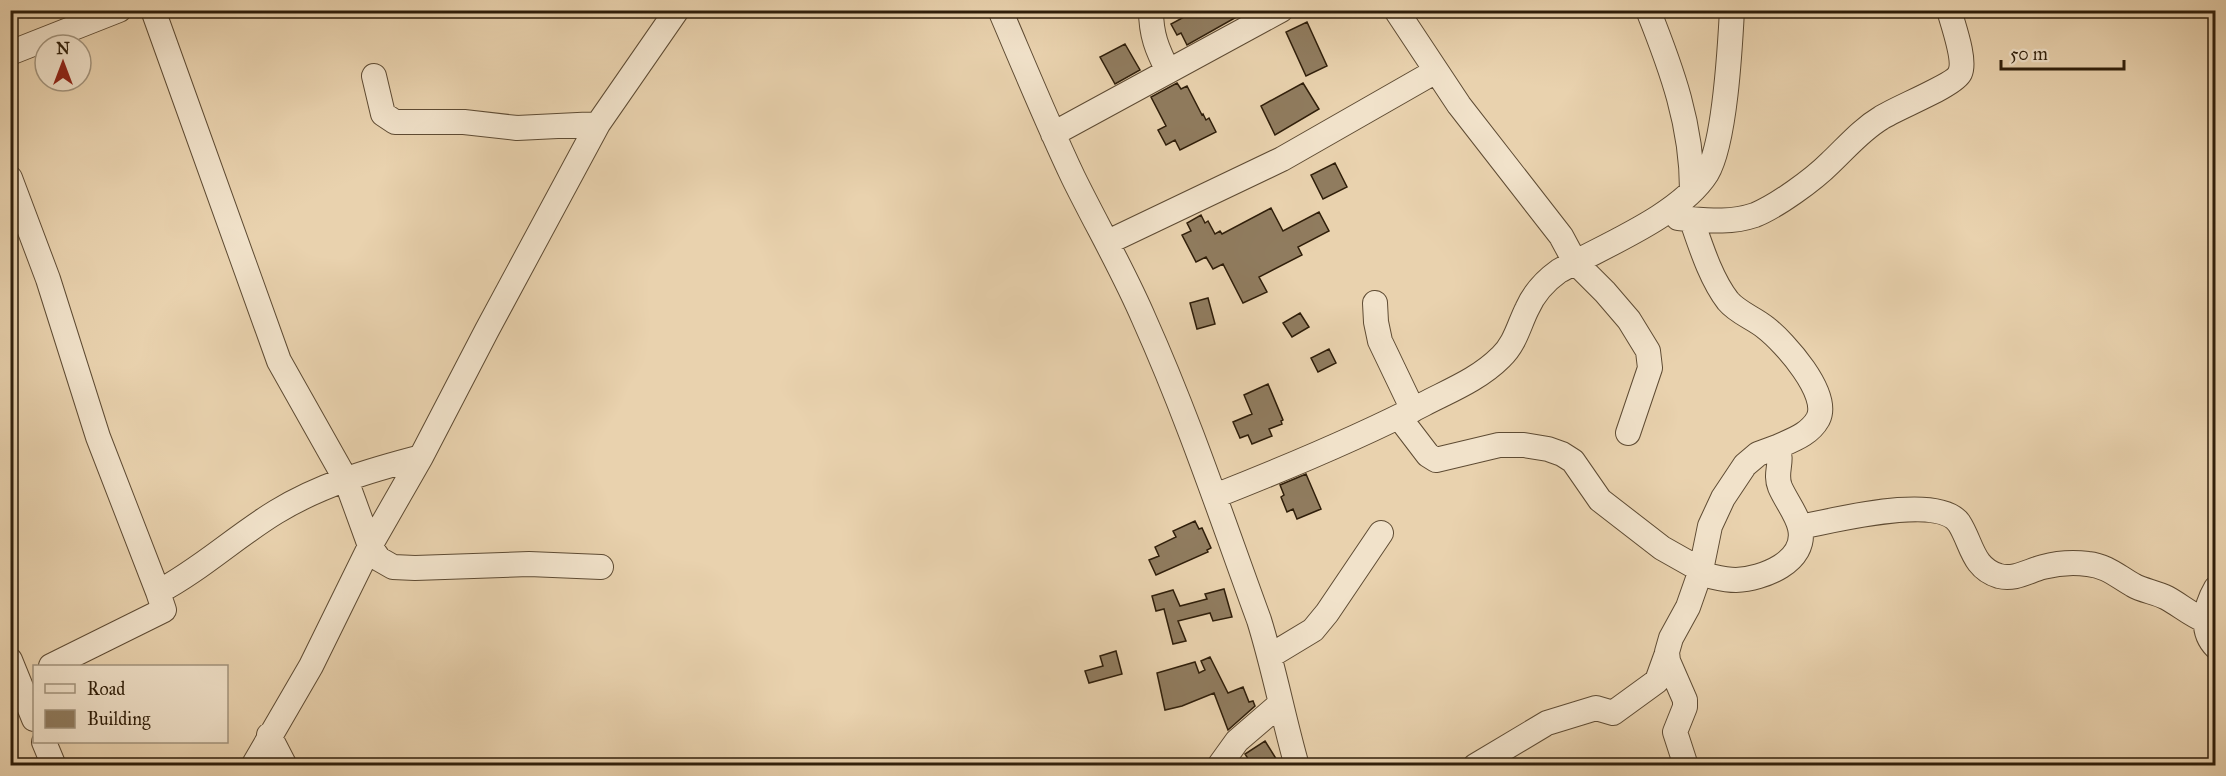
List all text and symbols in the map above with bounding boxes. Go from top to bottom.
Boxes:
north arrow [33,33,93,93]
scale bar [2001,33,2124,71]
text: N [56,39,70,58]
text: 50 m [2010,43,2048,65]
legend [33,665,228,743]
text: Road [87,678,125,700]
text: Building [87,708,151,731]

